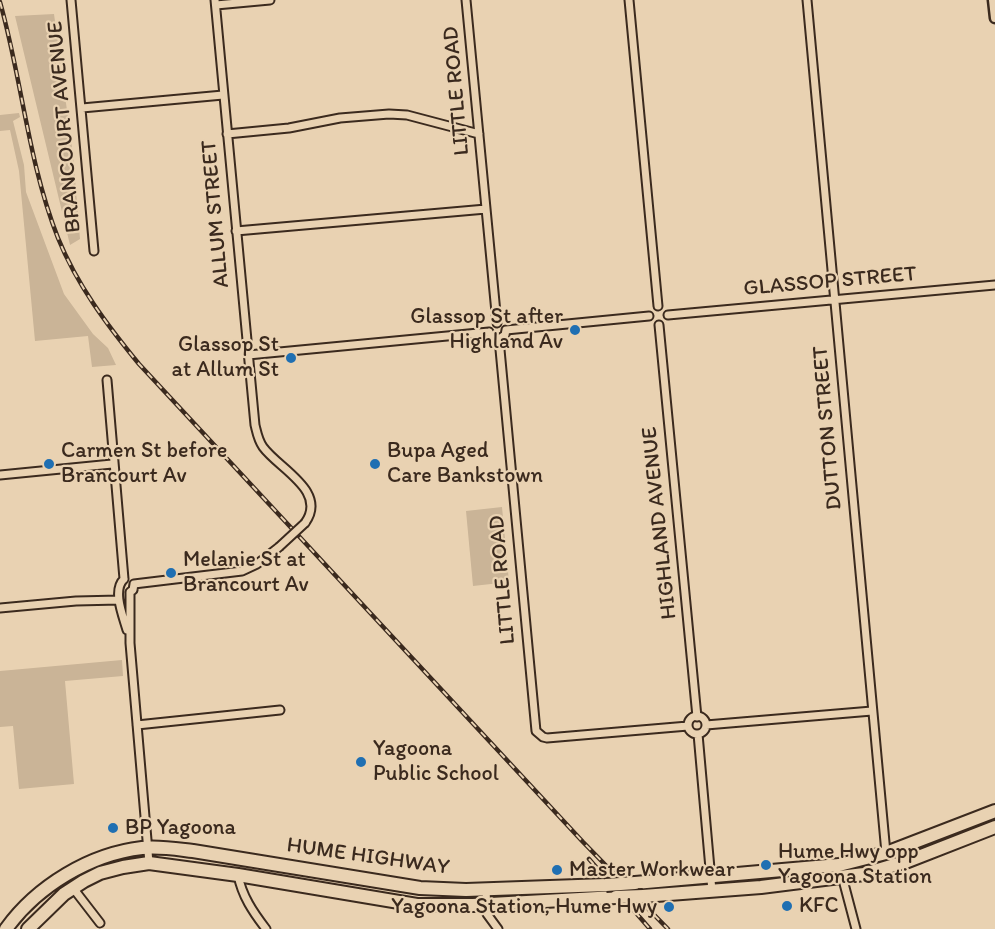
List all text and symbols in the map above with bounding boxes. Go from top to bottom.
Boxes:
street label: BRANCOURT AVENUE [43,20,87,234]
street label: LITTLE ROAD [438,25,476,157]
street label: ALLUM STREET [196,139,236,289]
street label: GLASSOP STREET [742,261,918,303]
place label: Glassop St after Highland Av [410,304,563,356]
marker: Glassop St after Highland Av [568,323,582,337]
place label: Glassop St at Allum St [172,332,279,384]
street label: DUTTON STREET [808,345,848,511]
marker: Glassop St at Allum St [284,351,298,365]
street label: HIGHLAND AVENUE [637,425,683,621]
place label: Carmen St before Brancourt Av [61,438,227,490]
place label: Bupa Aged Care Bankstown [387,438,543,490]
marker: Carmen St before Brancourt Av [42,457,56,471]
marker: Bupa Aged Care Bankstown [368,457,382,471]
street label: LITTLE ROAD [484,514,522,646]
place label: Melanie St at Brancourt Av [183,547,309,598]
marker: Melanie St at Brancourt Av [164,566,178,580]
place label: Yagoona Public School [373,736,499,788]
marker: Yagoona Public School [354,755,368,769]
place label: BP Yagoona [125,815,236,841]
marker: BP Yagoona [106,821,120,835]
street label: HUME HIGHWAY [285,833,451,881]
place label: Hume Hwy opp Yagoona Station [778,839,932,890]
place label: Master Workwear [569,857,735,883]
marker: Hume Hwy opp Yagoona Station [759,858,773,872]
marker: Master Workwear [550,863,564,877]
place label: KFC [799,893,839,919]
place label: Yagoona Station, Hume Hwy [391,894,657,920]
marker: KFC [780,899,794,913]
marker: Yagoona Station, Hume Hwy [662,900,676,914]

